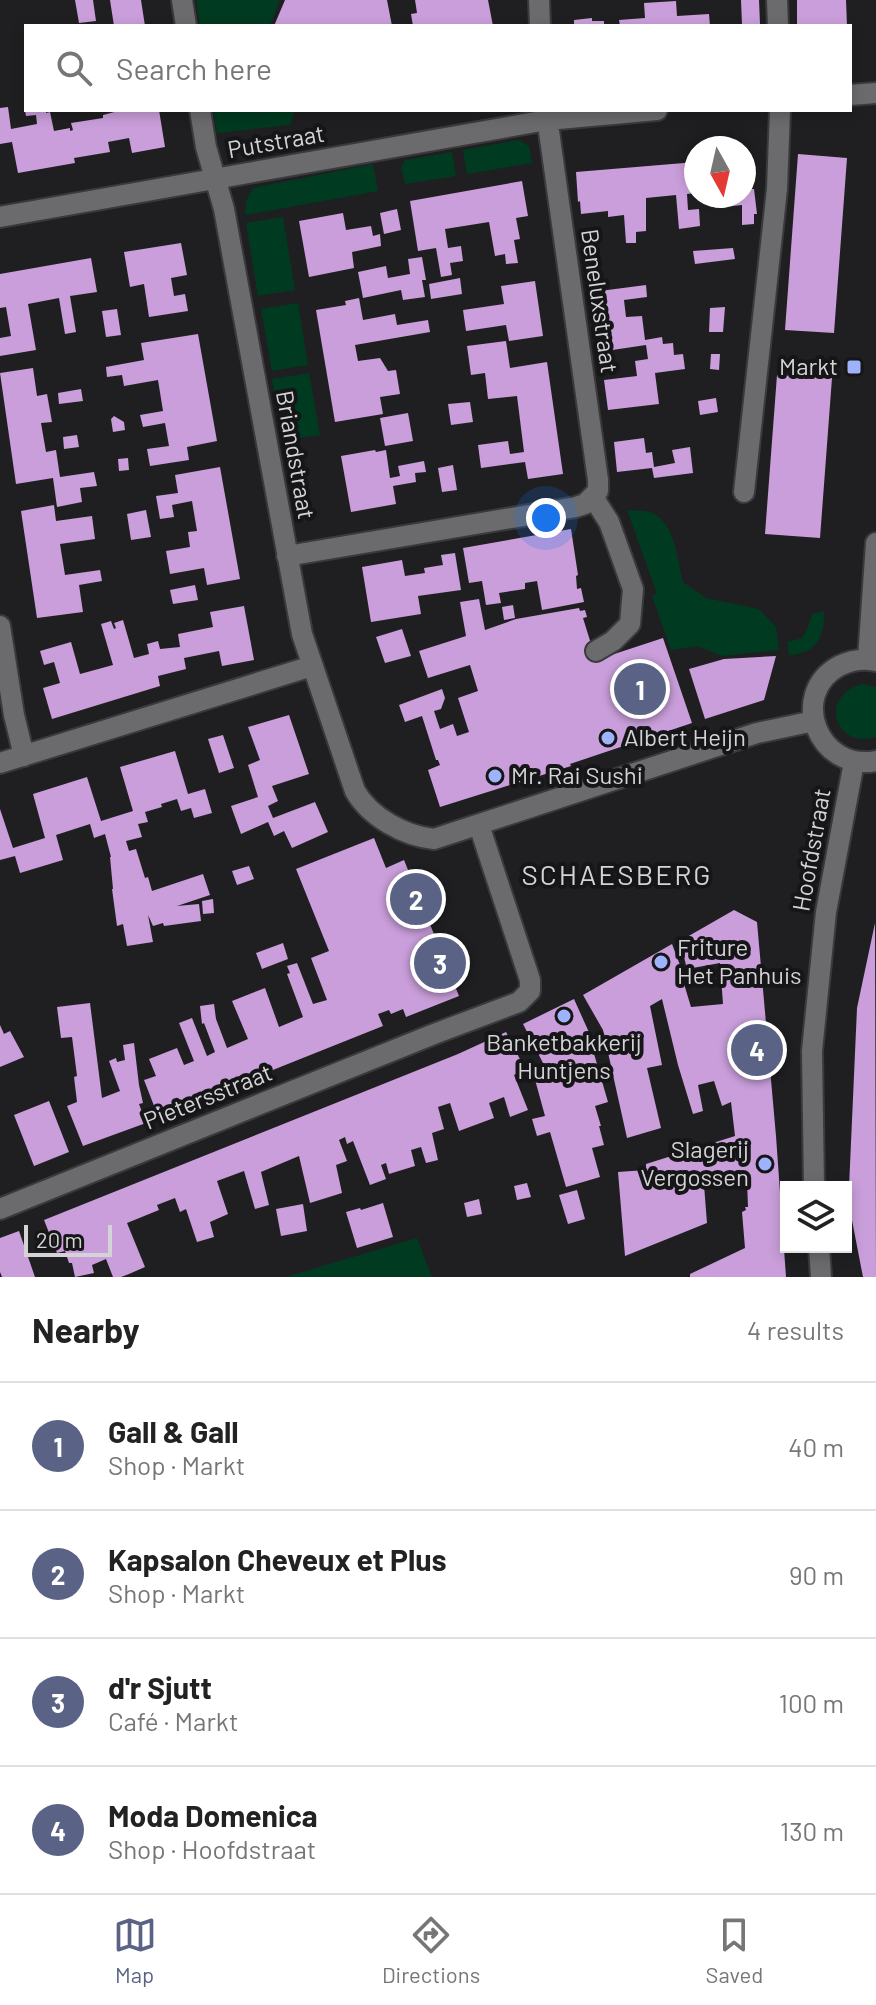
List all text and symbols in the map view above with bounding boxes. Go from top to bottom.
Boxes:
search box [24,24,852,112]
icon: search [52,46,96,90]
text: Search here [116,50,272,86]
street label: Putstraat [225,118,326,163]
north arrow [684,136,756,208]
street label: Beneluxstraat [576,227,625,375]
place label: Markt [779,351,838,380]
marker: Markt [845,358,863,376]
street label: Briandstraat [271,388,322,521]
your location [526,498,566,538]
pin: 1 [614,659,666,719]
place label: Albert Heijn [624,722,746,751]
marker: Albert Heijn [599,729,617,747]
place label: Mr. Rai Sushi [511,760,643,789]
marker: Mr. Rai Sushi [486,767,504,785]
street label: Hoofdstraat [785,786,836,913]
district label: SCHAESBERG [522,857,712,891]
pin: 2 [390,869,442,929]
place label: Friture Het Panhuis [677,932,802,989]
pin: 3 [414,933,466,993]
marker: Friture Het Panhuis [652,953,670,971]
marker: Banketbakkerij Huntjens [555,1007,573,1025]
pin: 4 [731,1020,783,1080]
place label: Banketbakkerij Huntjens [486,1027,642,1084]
street label: Pietersstraat [139,1057,276,1135]
place label: Slagerij Vergossen [640,1134,749,1191]
marker: Slagerij Vergossen [756,1155,774,1173]
map controls [780,1181,852,1253]
button: layers [780,1181,852,1253]
scale bar [24,1221,112,1257]
text: 20 m [36,1226,83,1252]
text: Nearby [32,1309,140,1350]
text: 4 results [747,1314,844,1345]
text: Gall & Gall [108,1413,239,1449]
text: 1 [53,1431,63,1462]
text: 40 m [788,1431,844,1462]
text: Shop · Markt [108,1449,245,1480]
text: Kapsalon Cheveux et Plus [108,1541,447,1577]
text: 2 [51,1559,65,1590]
text: 90 m [789,1559,844,1590]
text: Shop · Markt [108,1577,245,1608]
text: d'r Sjutt [108,1669,212,1705]
text: 3 [51,1687,65,1718]
text: 100 m [779,1687,844,1718]
text: Café · Markt [108,1705,238,1736]
text: Moda Domenica [108,1797,318,1833]
text: 4 [50,1815,66,1846]
text: 130 m [780,1815,844,1846]
text: Shop · Hoofdstraat [108,1833,316,1864]
tab: Map [113,1913,157,1987]
tab: Directions [382,1913,480,1987]
tab: Saved [706,1913,763,1987]

